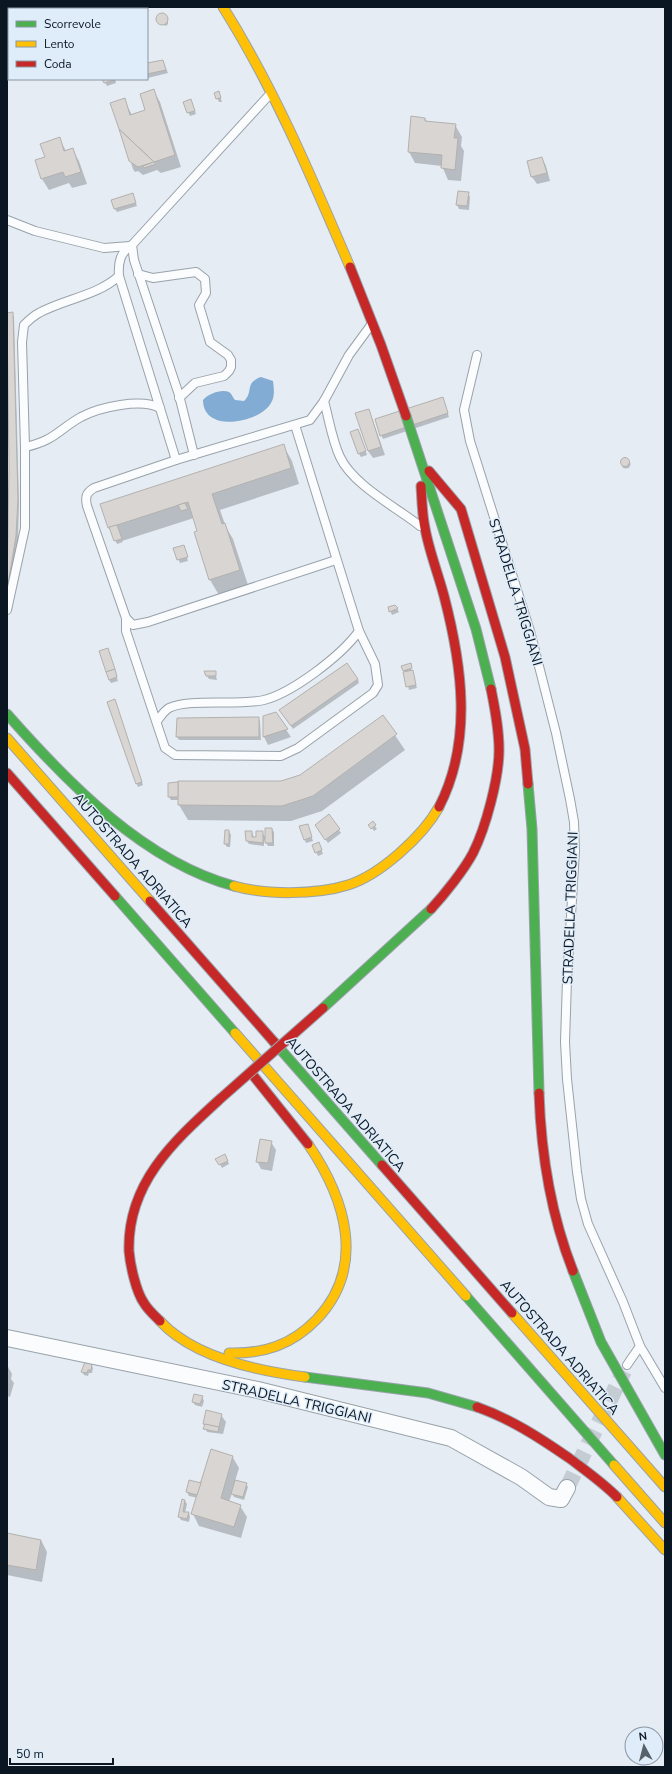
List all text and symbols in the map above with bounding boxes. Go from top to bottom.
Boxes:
legend [8,8,148,80]
text: Scorrevole [44,16,101,32]
text: Lento [44,36,75,52]
text: Coda [44,56,72,72]
street label: STRADELLA TRIGGIANI [484,516,547,668]
street label: AUTOSTRADA ADRIATICA [69,789,197,932]
street label: STRADELLA TRIGGIANI [558,831,583,985]
street label: AUTOSTRADA ADRIATICA [282,1033,410,1176]
street label: AUTOSTRADA ADRIATICA [496,1276,624,1419]
street label: STRADELLA TRIGGIANI [220,1375,374,1428]
north arrow [624,1726,664,1766]
text: N [638,1729,648,1745]
scale bar [10,1740,113,1766]
text: 50 m [16,1746,44,1762]

